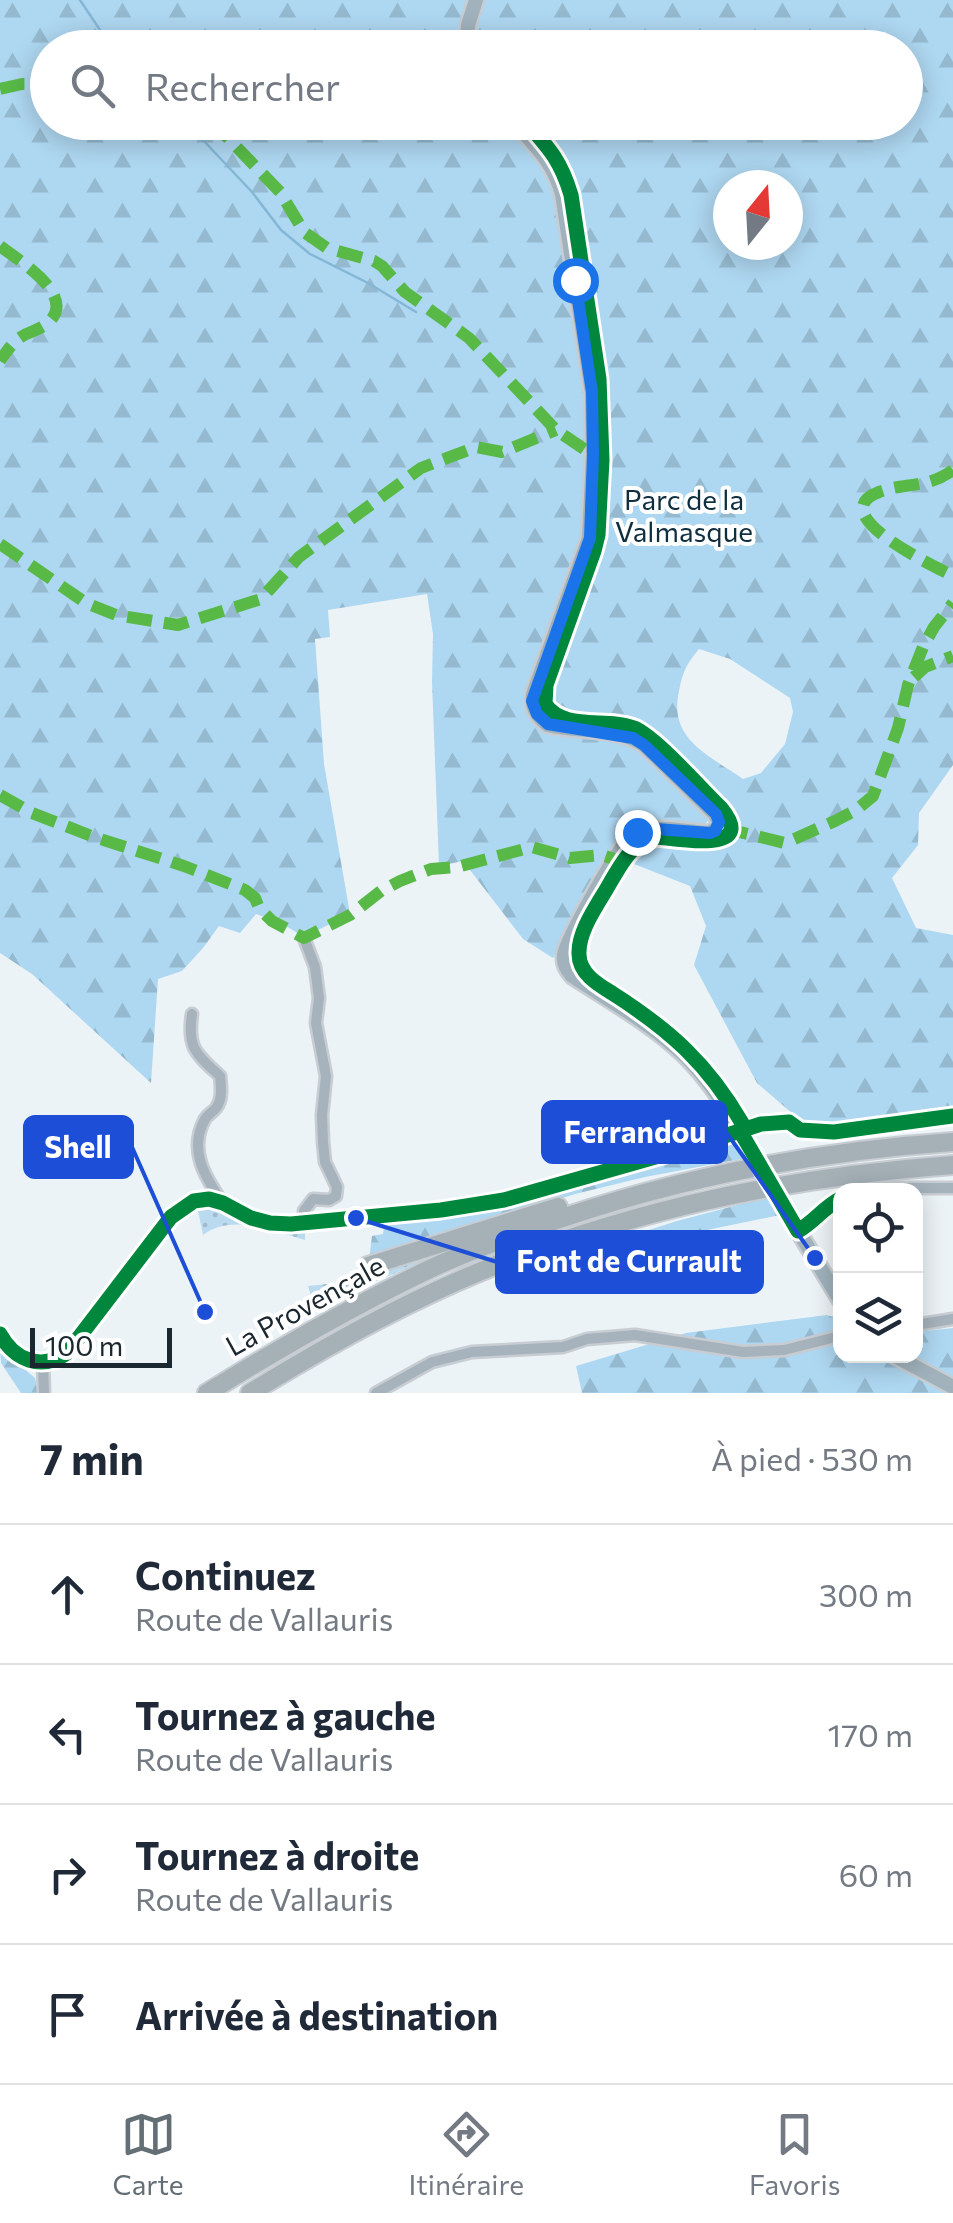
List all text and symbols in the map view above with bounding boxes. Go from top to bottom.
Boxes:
search box [30,30,923,140]
icon: search [65,58,120,113]
text: Rechercher [145,62,340,109]
north arrow [713,170,803,260]
route start [553,258,599,304]
park label: Parc de la Valmasque [615,482,753,548]
route end [615,810,661,856]
callout: Ferrandou [543,1102,726,1162]
text: Ferrandou [564,1112,706,1149]
callout: Shell [25,1117,132,1177]
text: Shell [44,1127,112,1164]
map controls [833,1183,923,1363]
button: locate [833,1183,923,1273]
callout: Font de Currault [497,1232,762,1292]
text: Font de Currault [516,1241,742,1278]
street label: La Provençale [219,1248,390,1363]
button: layers [833,1273,923,1363]
scale bar [30,1323,172,1368]
text: 100 m [45,1328,123,1362]
text: 7 min [40,1432,144,1484]
text: À pied · 530 m [711,1438,913,1478]
text: Continuez [135,1551,316,1598]
icon: ahead [40,1567,95,1622]
text: 300 m [819,1574,913,1614]
text: Route de Vallauris [135,1598,393,1638]
text: Tournez à gauche [135,1691,436,1738]
icon: left [40,1707,95,1762]
text: 170 m [828,1714,913,1754]
text: Route de Vallauris [135,1738,393,1778]
text: Tournez à droite [135,1831,419,1878]
icon: right [40,1847,95,1902]
text: 60 m [839,1854,913,1894]
text: Route de Vallauris [135,1878,393,1918]
icon: arrive [40,1987,95,2042]
text: Arrivée à destination [135,1991,498,2038]
tab: Carte [112,2107,184,2201]
tab: Itinéraire [408,2107,524,2201]
tab: Favoris [749,2107,841,2201]

